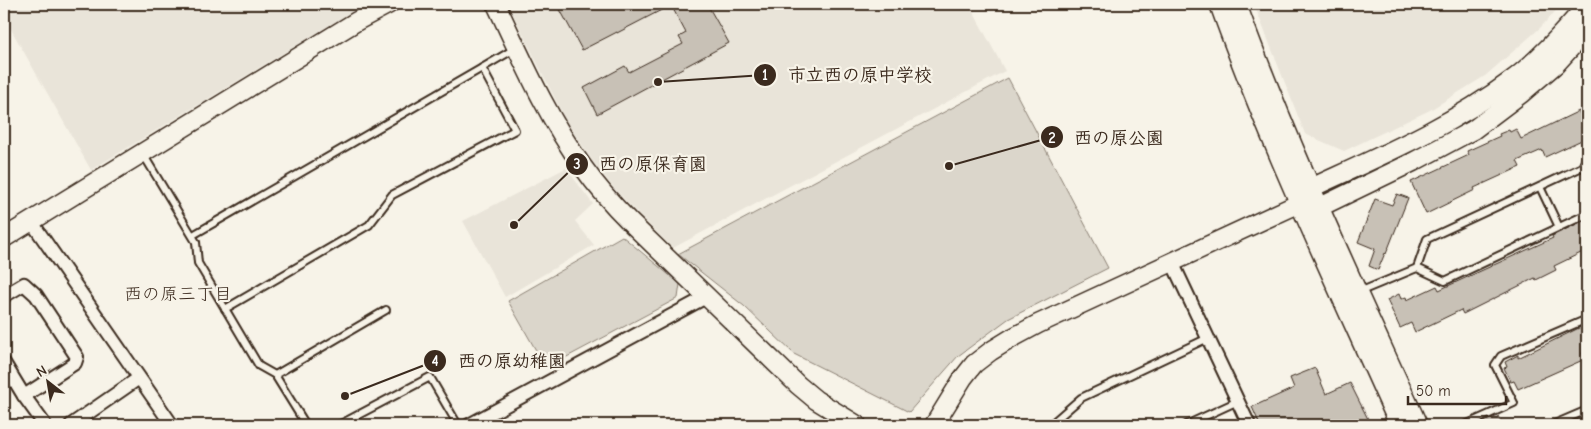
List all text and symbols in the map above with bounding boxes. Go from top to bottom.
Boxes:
callout: 市立西の原中学校 [753,58,942,91]
text: 市立西の原中学校 [788,65,932,86]
text: 1 [762,66,768,84]
callout: 西の原公園 [1039,121,1174,154]
text: 西の原公園 [1074,128,1164,149]
text: 2 [1048,129,1056,147]
callout: 西の原保育園 [564,148,717,181]
text: 西の原保育園 [599,154,707,175]
text: 3 [573,155,581,173]
district label: 西の原三丁目 [124,284,232,305]
callout: 西の原幼稚園 [423,344,576,377]
text: 西の原幼稚園 [458,351,566,372]
text: 4 [431,352,439,370]
north arrow [22,356,72,406]
text: N [33,362,50,381]
scale bar [1408,374,1506,406]
text: 50 m [1416,382,1451,400]

